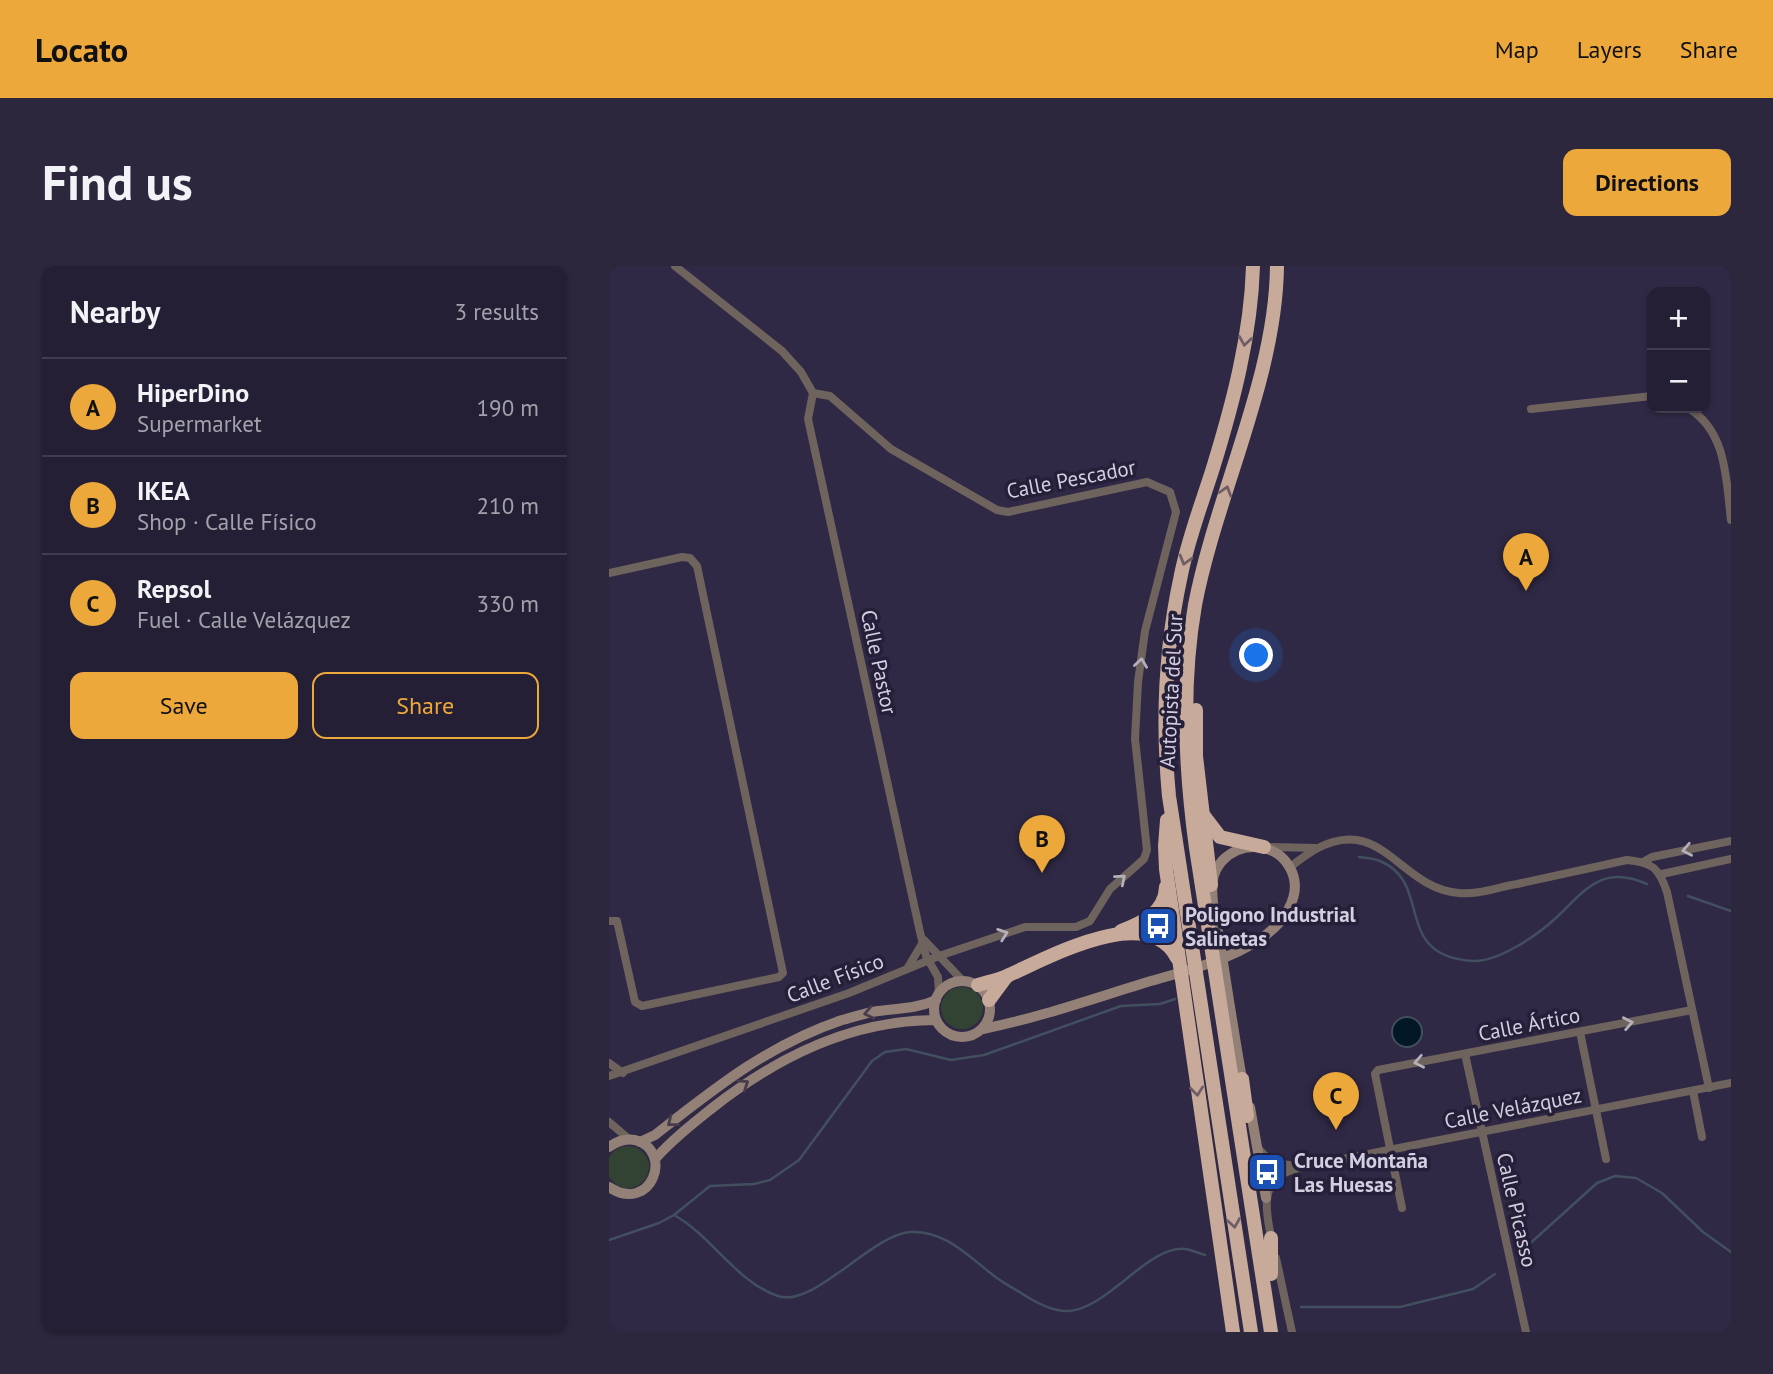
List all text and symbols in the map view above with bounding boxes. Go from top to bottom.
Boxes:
text: Locato [35,28,128,71]
text: Map [1495,34,1539,65]
text: Layers [1577,34,1642,65]
text: Share [1680,34,1738,65]
button: Directions [1563,149,1731,216]
text: Find us [42,150,193,214]
map controls [1647,287,1710,413]
button: + [1647,287,1710,350]
text: Nearby [70,292,160,331]
text: 3 results [455,297,539,326]
one-way arrow [1238,335,1253,347]
button: − [1647,350,1710,413]
text: HiperDino [137,376,249,409]
text: A [86,393,100,422]
text: 190 m [477,393,539,422]
text: Supermarket [137,409,262,438]
street label: Calle Pescador [1004,453,1138,505]
text: IKEA [137,474,190,507]
one-way arrow [1217,485,1232,497]
text: B [86,491,100,520]
text: 210 m [477,491,539,520]
text: Shop · Calle Físico [137,507,316,536]
pin: A [1503,533,1549,591]
one-way arrow [1178,554,1193,566]
text: Repsol [137,572,211,605]
text: C [87,589,99,618]
text: 330 m [477,589,539,618]
text: Fuel · Calle Velázquez [137,605,351,634]
street label: Calle Pastor [855,607,903,717]
street label: Autopista del Sur [1153,613,1189,769]
your location [1239,638,1273,672]
one-way arrow [1133,657,1148,669]
button: Save [70,672,298,739]
button: Share [312,672,539,739]
pin: B [1019,815,1065,873]
one-way arrow [1681,842,1693,857]
one-way arrow [1113,875,1126,887]
place label: Poligono Industrial Salinetas [1185,901,1357,952]
bus stop icon: Poligono Industrial Salinetas [1137,905,1179,947]
one-way arrow [997,928,1009,943]
street label: Calle Físico [783,947,887,1009]
street label: Calle Ártico [1476,1001,1582,1047]
one-way arrow [864,1005,876,1020]
one-way arrow [1622,1016,1634,1031]
one-way arrow [1413,1054,1425,1069]
pin: C [1313,1072,1359,1130]
one-way arrow [737,1079,750,1092]
street label: Calle Velázquez [1442,1081,1584,1135]
one-way arrow [1189,1086,1204,1097]
one-way arrow [668,1113,680,1126]
place label: Cruce Montaña Las Huesas [1294,1147,1428,1198]
street label: Calle Picasso [1491,1150,1543,1270]
bus stop icon: Cruce Montaña Las Huesas [1246,1151,1288,1193]
one-way arrow [1226,1217,1241,1229]

